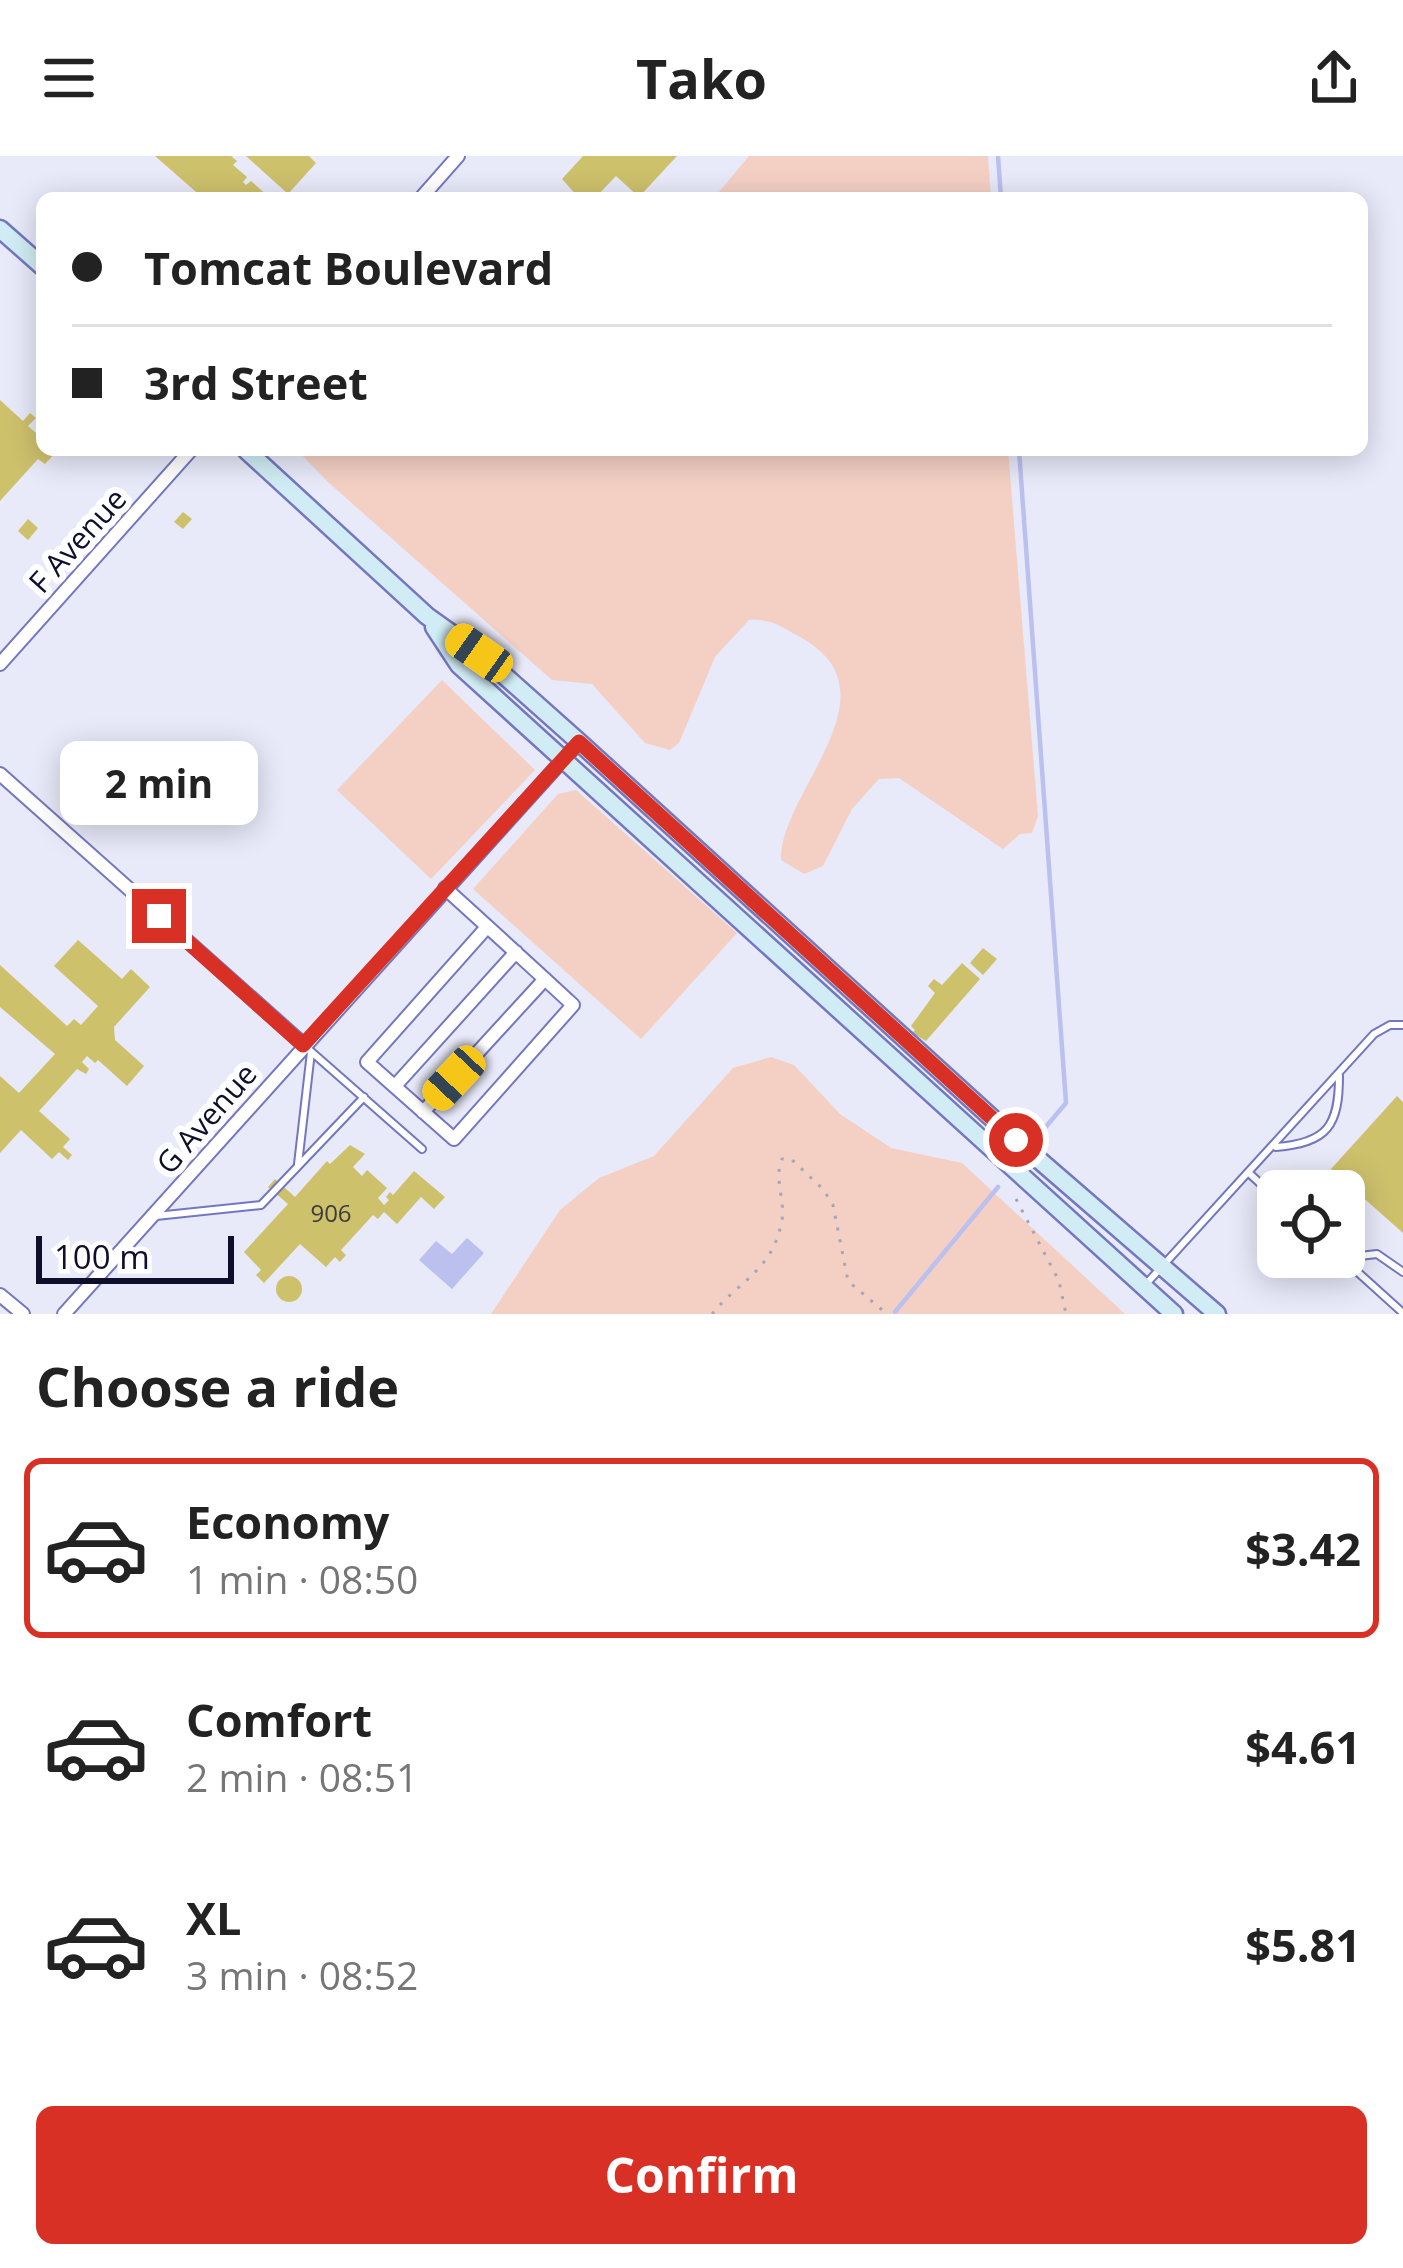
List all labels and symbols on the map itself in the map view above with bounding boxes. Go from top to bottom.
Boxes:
street label: F Avenue [19,479,135,601]
car [439,618,519,688]
callout: 2 min [60,742,258,826]
route end [132,889,186,943]
car [416,1039,492,1117]
street label: G Avenue [146,1054,265,1182]
route start [989,1113,1043,1167]
house number: 906 [310,1196,352,1229]
scale bar [36,1230,234,1283]

